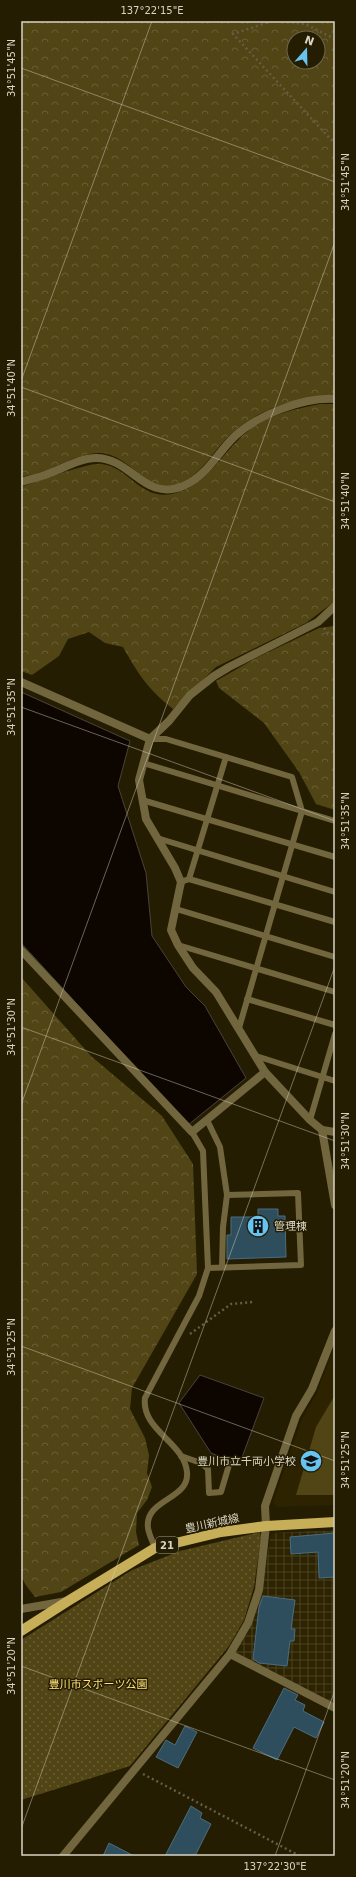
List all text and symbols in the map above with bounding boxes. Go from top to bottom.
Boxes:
text: 137°22'15"E [120,5,184,16]
north arrow [286,30,326,70]
text: N [303,33,316,49]
text: 34°51'45"N [6,39,17,97]
text: 34°51'45"N [340,153,351,211]
text: 34°51'40"N [6,359,17,417]
text: 34°51'40"N [340,472,351,530]
text: 34°51'35"N [6,678,17,736]
text: 34°51'35"N [340,792,351,850]
text: 34°51'30"N [6,998,17,1056]
text: 34°51'30"N [340,1112,351,1170]
building icon: 管理棟 [245,1213,271,1239]
place label: 管理棟 [274,1220,307,1233]
text: 34°51'25"N [6,1318,17,1376]
text: 34°51'25"N [340,1431,351,1489]
school or university icon: 豊川市立千両小学校 [298,1448,324,1474]
place label: 豊川市立千両小学校 [197,1455,296,1468]
street label: 豊川新城線 [184,1511,240,1536]
road number: 21 [156,1537,178,1553]
text: 34°51'20"N [6,1637,17,1695]
park label: 豊川市スポーツ公園 [49,1678,147,1691]
text: 34°51'20"N [340,1751,351,1809]
text: 137°22'30"E [243,1861,307,1872]

